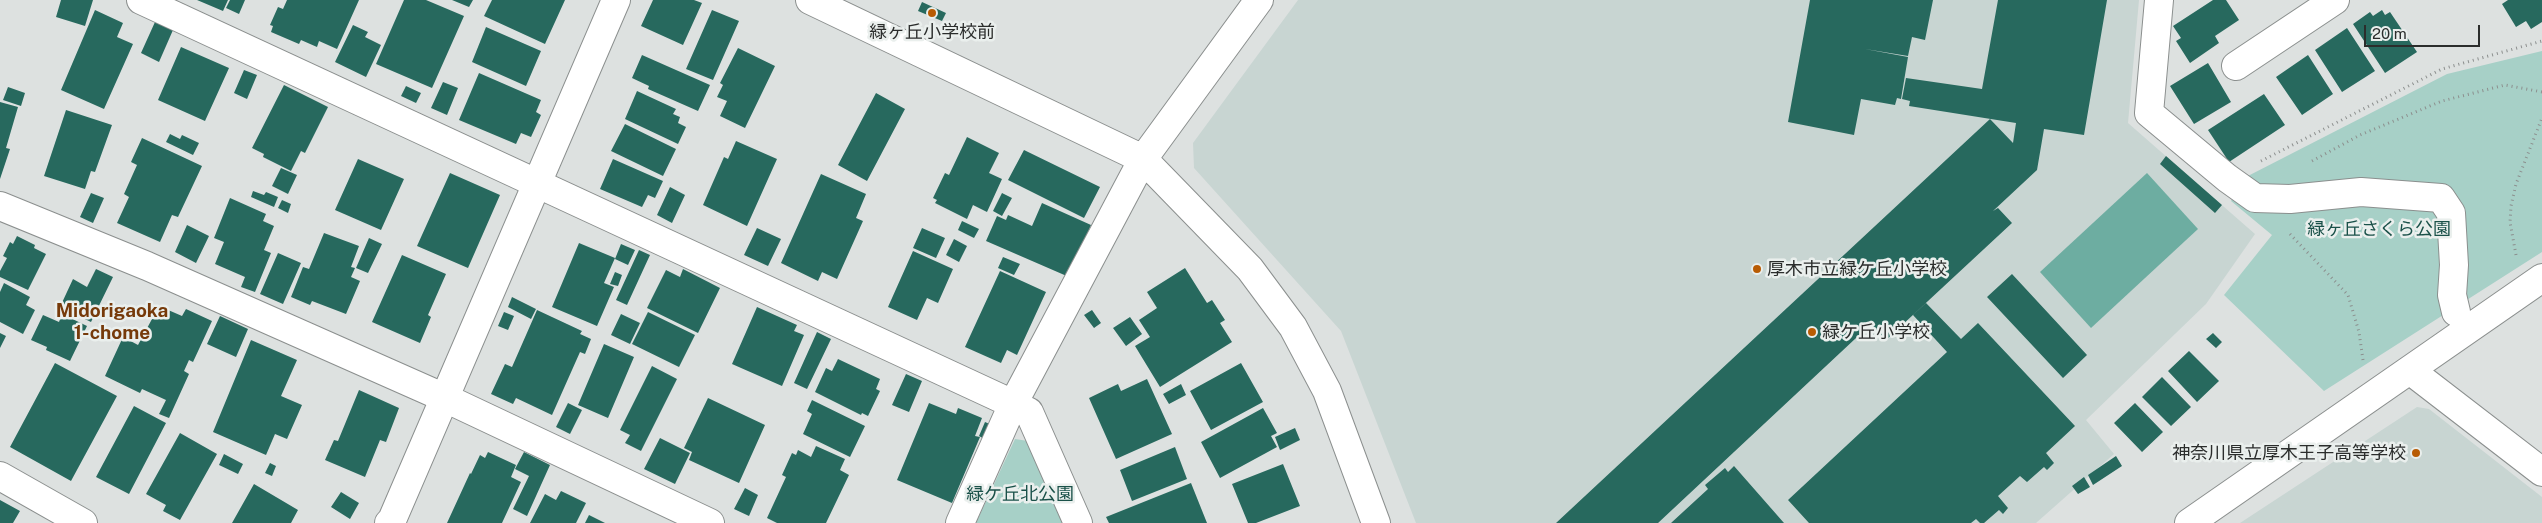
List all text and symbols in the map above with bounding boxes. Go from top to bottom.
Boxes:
marker: 緑ヶ丘小学校前 [926,7,938,19]
scale bar [2367,15,2483,47]
place label: 緑ヶ丘小学校前 [869,21,995,43]
text: 20 m [2372,25,2407,42]
park label: 緑ヶ丘さくら公園 [2307,218,2451,240]
place label: 厚木市立緑ケ丘小学校 [1767,258,1947,280]
marker: 厚木市立緑ケ丘小学校 [1751,263,1763,275]
district label: Midorigaoka 1-chome [56,300,168,344]
place label: 緑ケ丘小学校 [1822,321,1930,343]
marker: 緑ケ丘小学校 [1806,326,1818,338]
place label: 神奈川県立厚木王子高等学校 [2172,442,2406,464]
marker: 神奈川県立厚木王子高等学校 [2410,447,2422,459]
park label: 緑ケ丘北公園 [966,483,1074,505]

